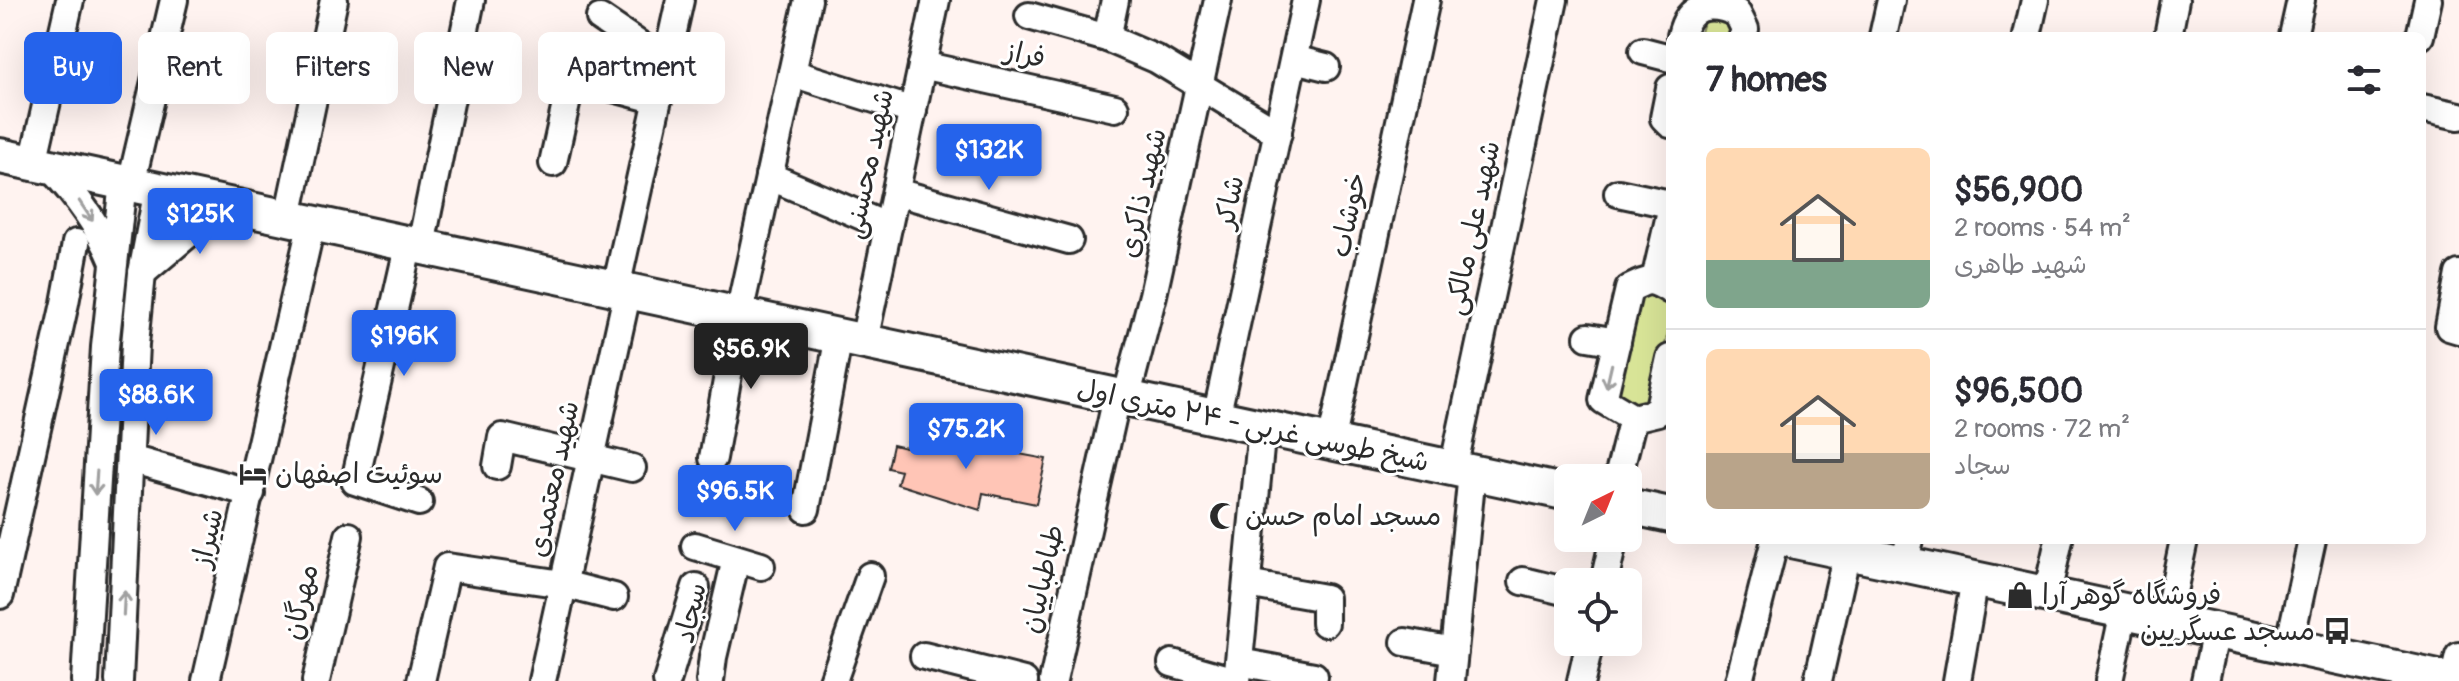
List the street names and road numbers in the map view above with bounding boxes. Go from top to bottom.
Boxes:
street label: فراز [999,33,1049,76]
street label: شهید محسنی [836,86,902,242]
street label: شهید ذاکری [1111,125,1175,261]
street label: شهید علی مالکی [1437,138,1509,318]
street label: خوشاب [1323,169,1375,261]
street label: شاکر [1207,172,1253,233]
street label: شیخ طوسی غربی - ۲۴ متری اول [1074,372,1432,480]
street label: شهید معتمدی [520,398,588,560]
street label: شیراز [184,505,232,573]
street label: طباطباییان [1014,521,1072,637]
street label: مهرگان [275,561,327,643]
street label: سجاد [667,579,715,647]

